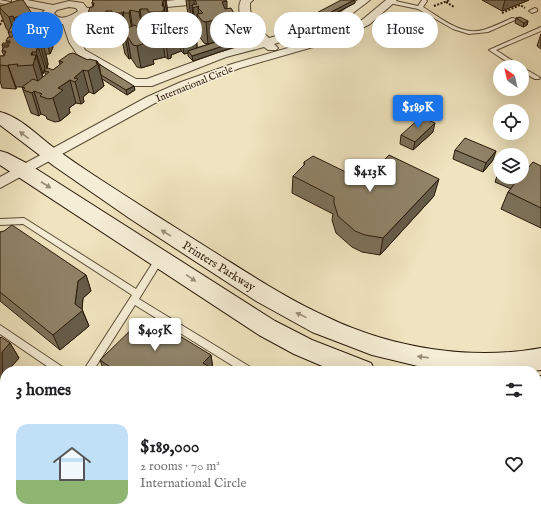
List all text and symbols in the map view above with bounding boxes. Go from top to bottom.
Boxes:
chip: Buy [12,12,63,48]
chip: Rent [71,12,129,48]
chip: Filters [137,12,202,48]
chip: New [210,12,266,48]
chip: Apartment [274,12,364,48]
chip: House [372,12,438,48]
north arrow [493,60,529,96]
map controls [493,60,529,184]
street label: International Circle [154,63,235,106]
pin: $189K [390,95,446,129]
text: $189K [402,99,434,116]
button: locate [493,104,529,140]
one-way arrow [19,130,30,139]
button: layers [493,148,529,184]
pin: $413K [342,159,398,193]
text: $413K [354,163,386,180]
one-way arrow [41,181,52,189]
one-way arrow [161,229,172,236]
street label: Printers Parkway [179,238,258,295]
one-way arrow [185,275,197,282]
one-way arrow [295,312,307,319]
pin: $405K [127,318,183,352]
text: $405K [138,322,172,339]
one-way arrow [417,354,429,360]
icon: filters [503,379,525,401]
text: 3 homes [16,380,71,401]
text: $189,000 [140,437,199,458]
icon: home [48,440,96,488]
icon: heart [503,453,525,475]
text: 2 rooms · 70 m² [140,458,220,475]
text: International Circle [140,475,247,492]

